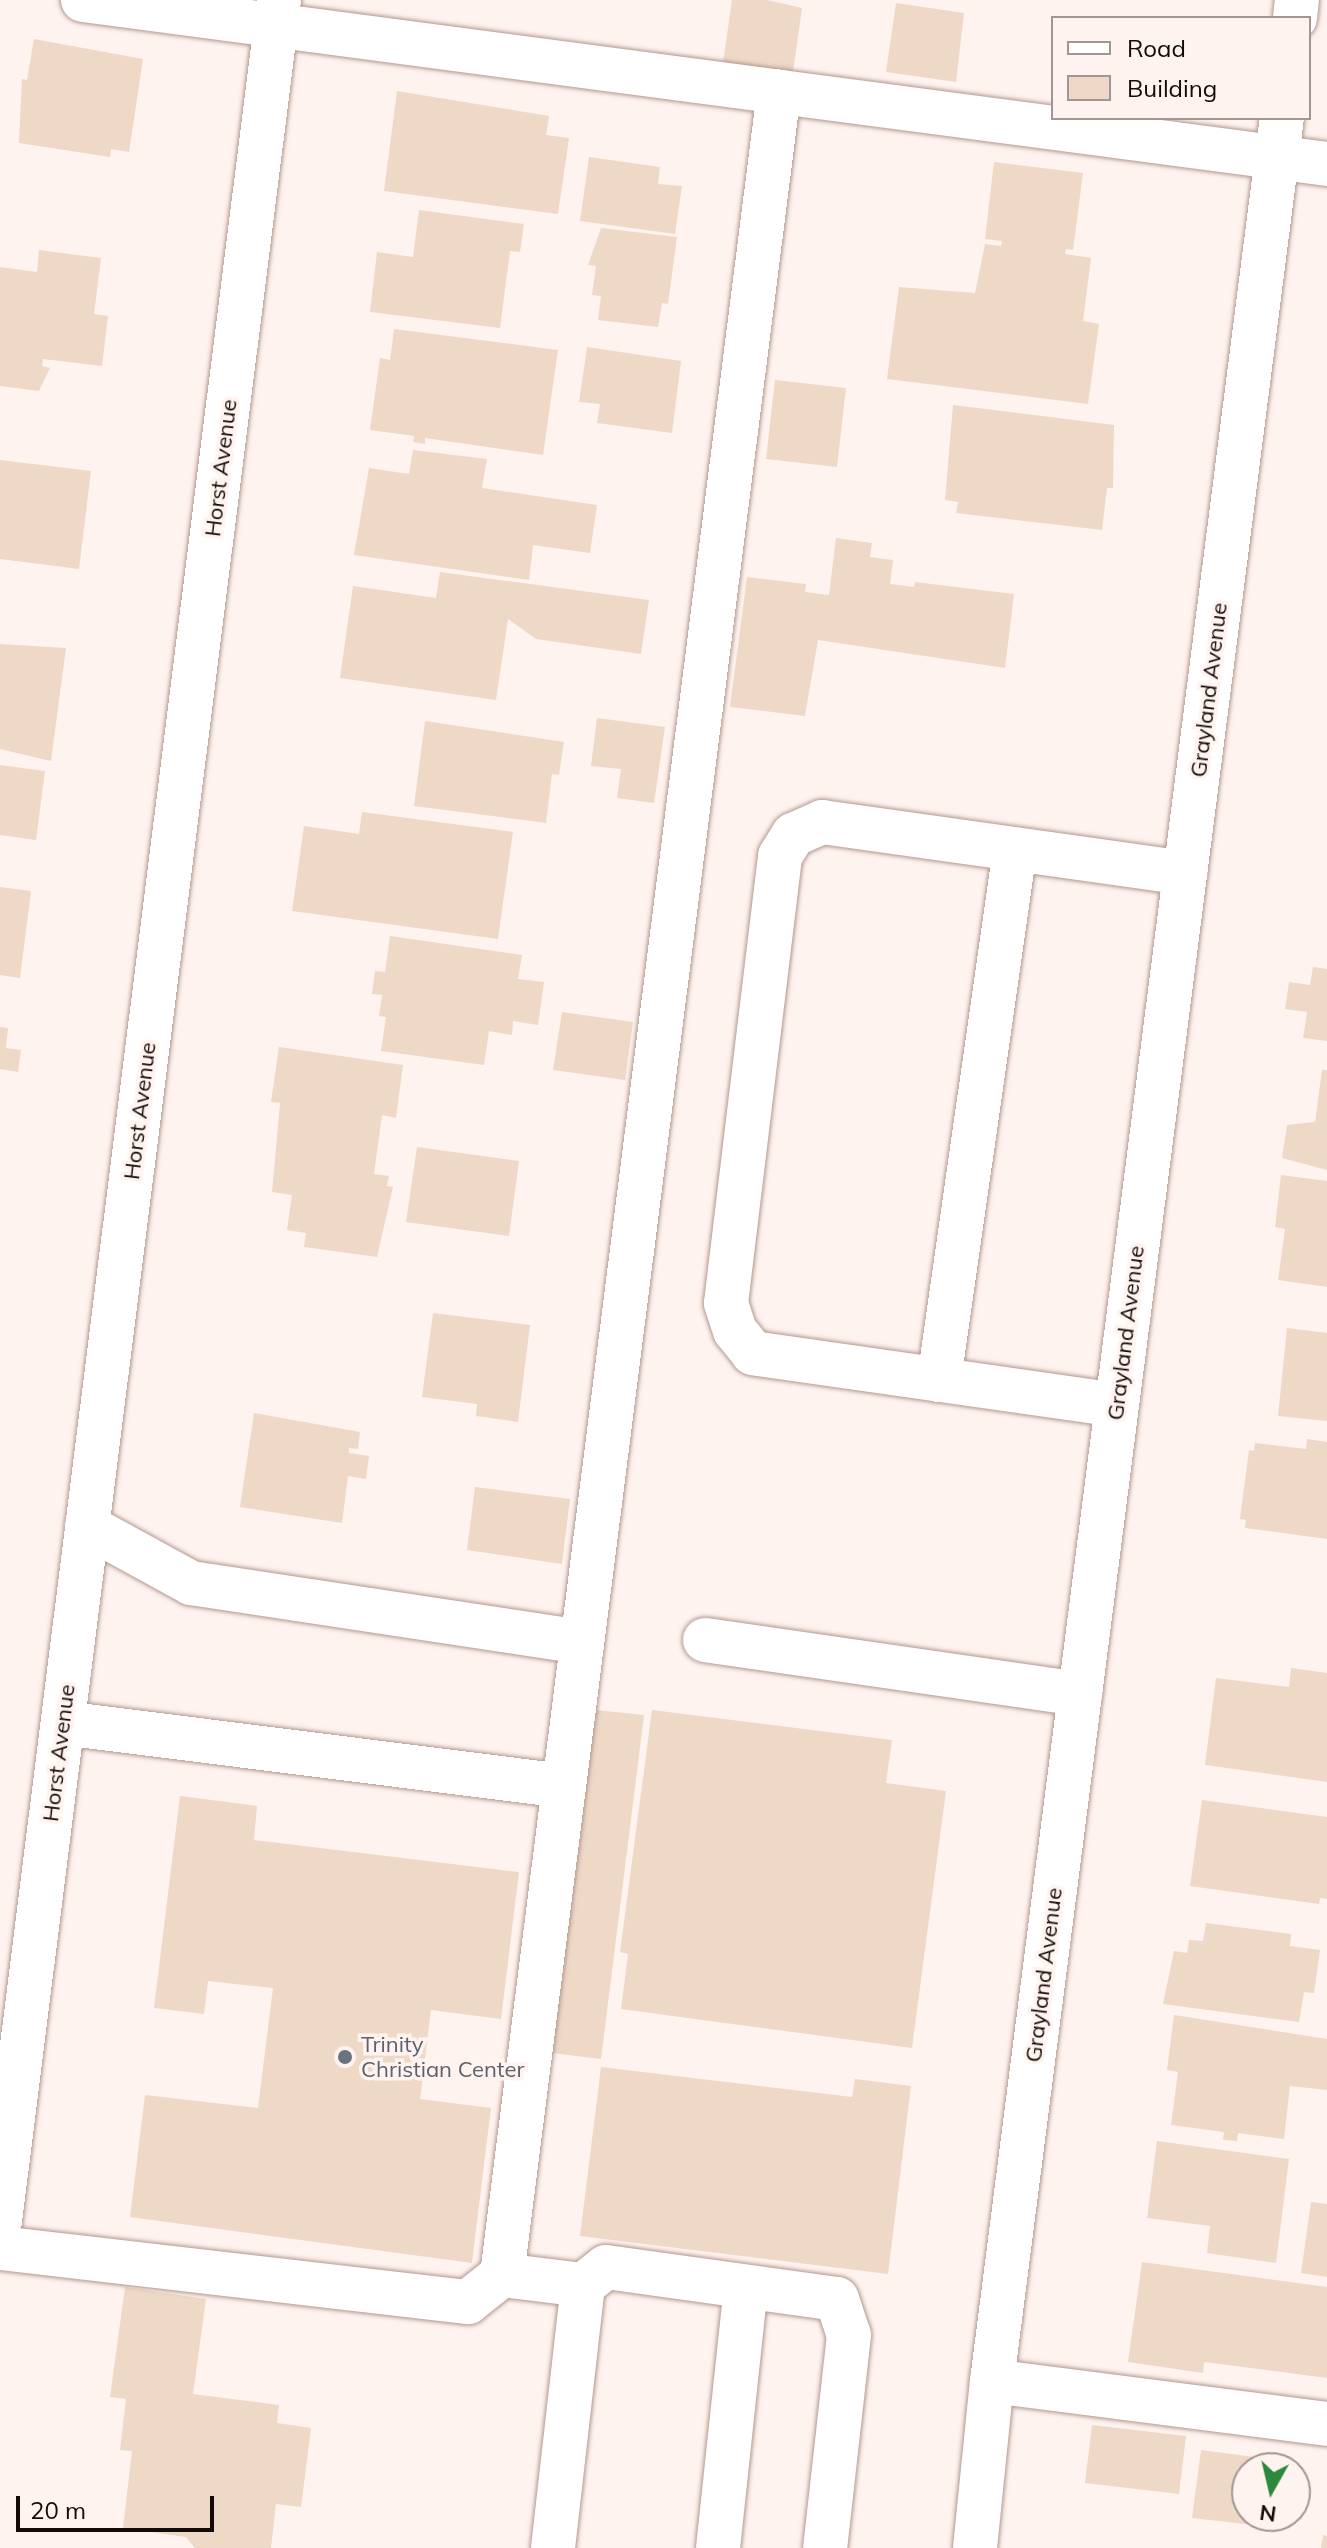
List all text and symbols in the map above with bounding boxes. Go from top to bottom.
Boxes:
legend [1051,16,1311,120]
text: Road [1127,33,1186,63]
text: Building [1127,73,1217,103]
street label: Horst Avenue [199,398,243,538]
street label: Grayland Avenue [1185,601,1233,779]
street label: Horst Avenue [118,1041,162,1181]
street label: Grayland Avenue [1102,1244,1150,1422]
street label: Horst Avenue [37,1683,81,1823]
street label: Grayland Avenue [1020,1886,1068,2064]
place label: Trinity Christian Center [361,2031,524,2082]
marker: Trinity Christian Center [336,2048,354,2066]
north arrow [1231,2452,1311,2532]
scale bar [20,2480,218,2530]
text: 20 m [30,2495,86,2525]
text: N [1258,2499,1278,2529]

